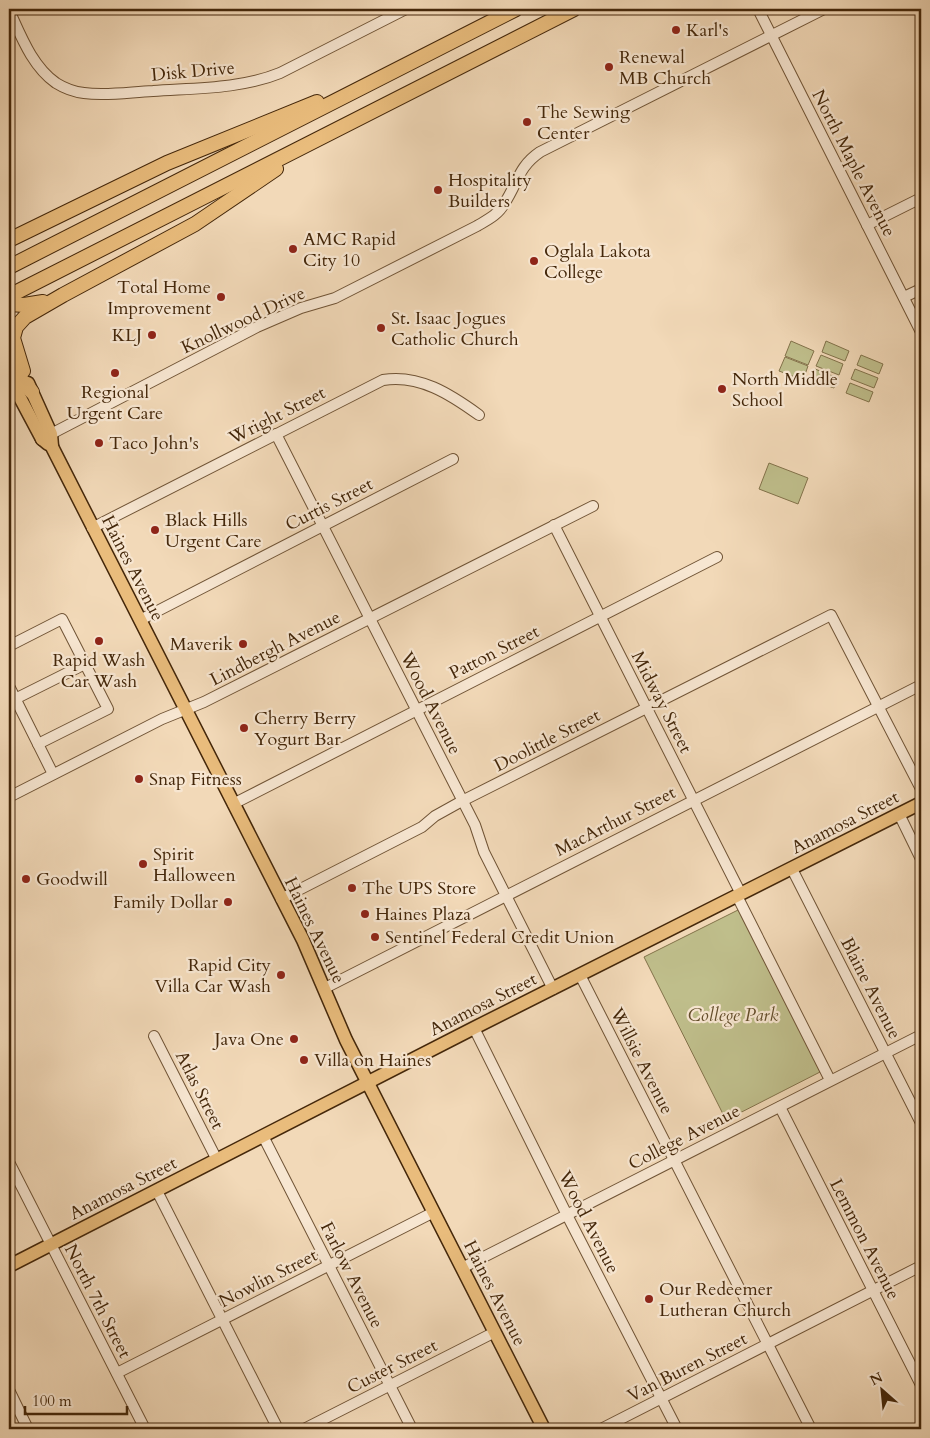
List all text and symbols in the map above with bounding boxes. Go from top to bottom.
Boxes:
place label: Karl's [686,18,728,43]
marker: Karl's [670,24,682,36]
place label: Renewal MB Church [619,45,711,91]
street label: Disk Drive [150,55,236,88]
marker: Renewal MB Church [603,61,615,73]
street label: North Maple Avenue [806,85,902,241]
place label: The Sewing Center [537,100,631,146]
marker: The Sewing Center [521,116,533,128]
place label: Hospitality Builders [448,168,532,214]
marker: Hospitality Builders [432,184,444,196]
place label: AMC Rapid City 10 [303,227,396,273]
place label: Oglala Lakota College [544,239,651,285]
marker: AMC Rapid City 10 [287,243,299,255]
marker: Oglala Lakota College [528,255,540,267]
place label: Total Home Improvement [107,275,211,321]
street label: Knollwood Drive [177,281,309,360]
marker: Total Home Improvement [215,291,227,303]
place label: St. Isaac Jogues Catholic Church [391,306,519,352]
marker: St. Isaac Jogues Catholic Church [375,322,387,334]
place label: KLJ [112,323,142,348]
marker: KLJ [146,329,158,341]
marker: Regional Urgent Care [109,367,121,379]
place label: North Middle School [732,367,838,413]
place label: Regional Urgent Care [67,380,163,426]
street label: Wright Street [224,380,330,451]
marker: North Middle School [716,383,728,395]
place label: Taco John's [109,431,199,456]
marker: Taco John's [93,437,105,449]
street label: Curtis Street [281,472,378,537]
place label: Black Hills Urgent Care [165,508,262,554]
street label: Haines Avenue [95,511,170,625]
marker: Black Hills Urgent Care [149,524,161,536]
street label: Lindbergh Avenue [206,605,345,692]
street label: Patton Street [445,619,544,686]
place label: Maverik [170,632,233,657]
marker: Rapid Wash Car Wash [93,635,105,647]
marker: Maverik [237,638,249,650]
street label: Wood Avenue [394,647,467,759]
street label: Midway Street [625,647,698,758]
place label: Rapid Wash Car Wash [53,648,146,694]
street label: Doolittle Street [490,703,605,778]
place label: Cherry Berry Yogurt Bar [254,706,357,752]
marker: Cherry Berry Yogurt Bar [238,722,250,734]
place label: Snap Fitness [149,767,242,792]
marker: Snap Fitness [133,773,145,785]
street label: MacArthur Street [551,780,680,863]
street label: Anamosa Street [787,784,904,860]
place label: Spirit Halloween [153,842,236,888]
marker: Spirit Halloween [137,858,149,870]
place label: Goodwill [36,867,108,892]
marker: Goodwill [20,873,32,885]
street label: Haines Avenue [278,873,351,988]
place label: The UPS Store [362,876,476,901]
marker: The UPS Store [346,882,358,894]
place label: Family Dollar [113,890,218,915]
marker: Family Dollar [222,896,234,908]
place label: Haines Plaza [375,902,471,927]
marker: Haines Plaza [359,908,371,920]
place label: Sentinel Federal Credit Union [385,925,615,950]
marker: Sentinel Federal Credit Union [369,931,381,943]
street label: Blaine Avenue [834,933,907,1043]
place label: Rapid City Villa Car Wash [154,953,271,999]
street label: Anamosa Street [425,966,542,1042]
marker: Rapid City Villa Car Wash [275,969,287,981]
street label: Willsie Avenue [604,1003,679,1119]
park label: College Park [688,1003,778,1028]
place label: Java One [211,1027,284,1052]
marker: Java One [288,1033,300,1045]
street label: Atlas Street [169,1047,230,1134]
place label: Villa on Haines [314,1048,431,1073]
marker: Villa on Haines [298,1054,310,1066]
street label: College Avenue [624,1099,744,1176]
street label: Anamosa Street [65,1150,182,1226]
street label: Wood Avenue [552,1166,625,1278]
street label: Lemmon Avenue [823,1174,906,1304]
street label: Farlow Avenue [314,1218,389,1333]
street label: Haines Avenue [457,1236,532,1350]
street label: North 7th Street [58,1240,137,1363]
street label: Nowlin Street [215,1243,322,1314]
place label: Our Redeemer Lutheran Church [659,1277,791,1323]
marker: Our Redeemer Lutheran Church [643,1293,655,1305]
street label: Van Buren Street [623,1326,752,1408]
street label: Custer Street [343,1333,442,1400]
north arrow [858,1366,908,1416]
text: N [867,1368,886,1390]
scale bar [25,1383,128,1415]
text: 100 m [32,1391,72,1411]

